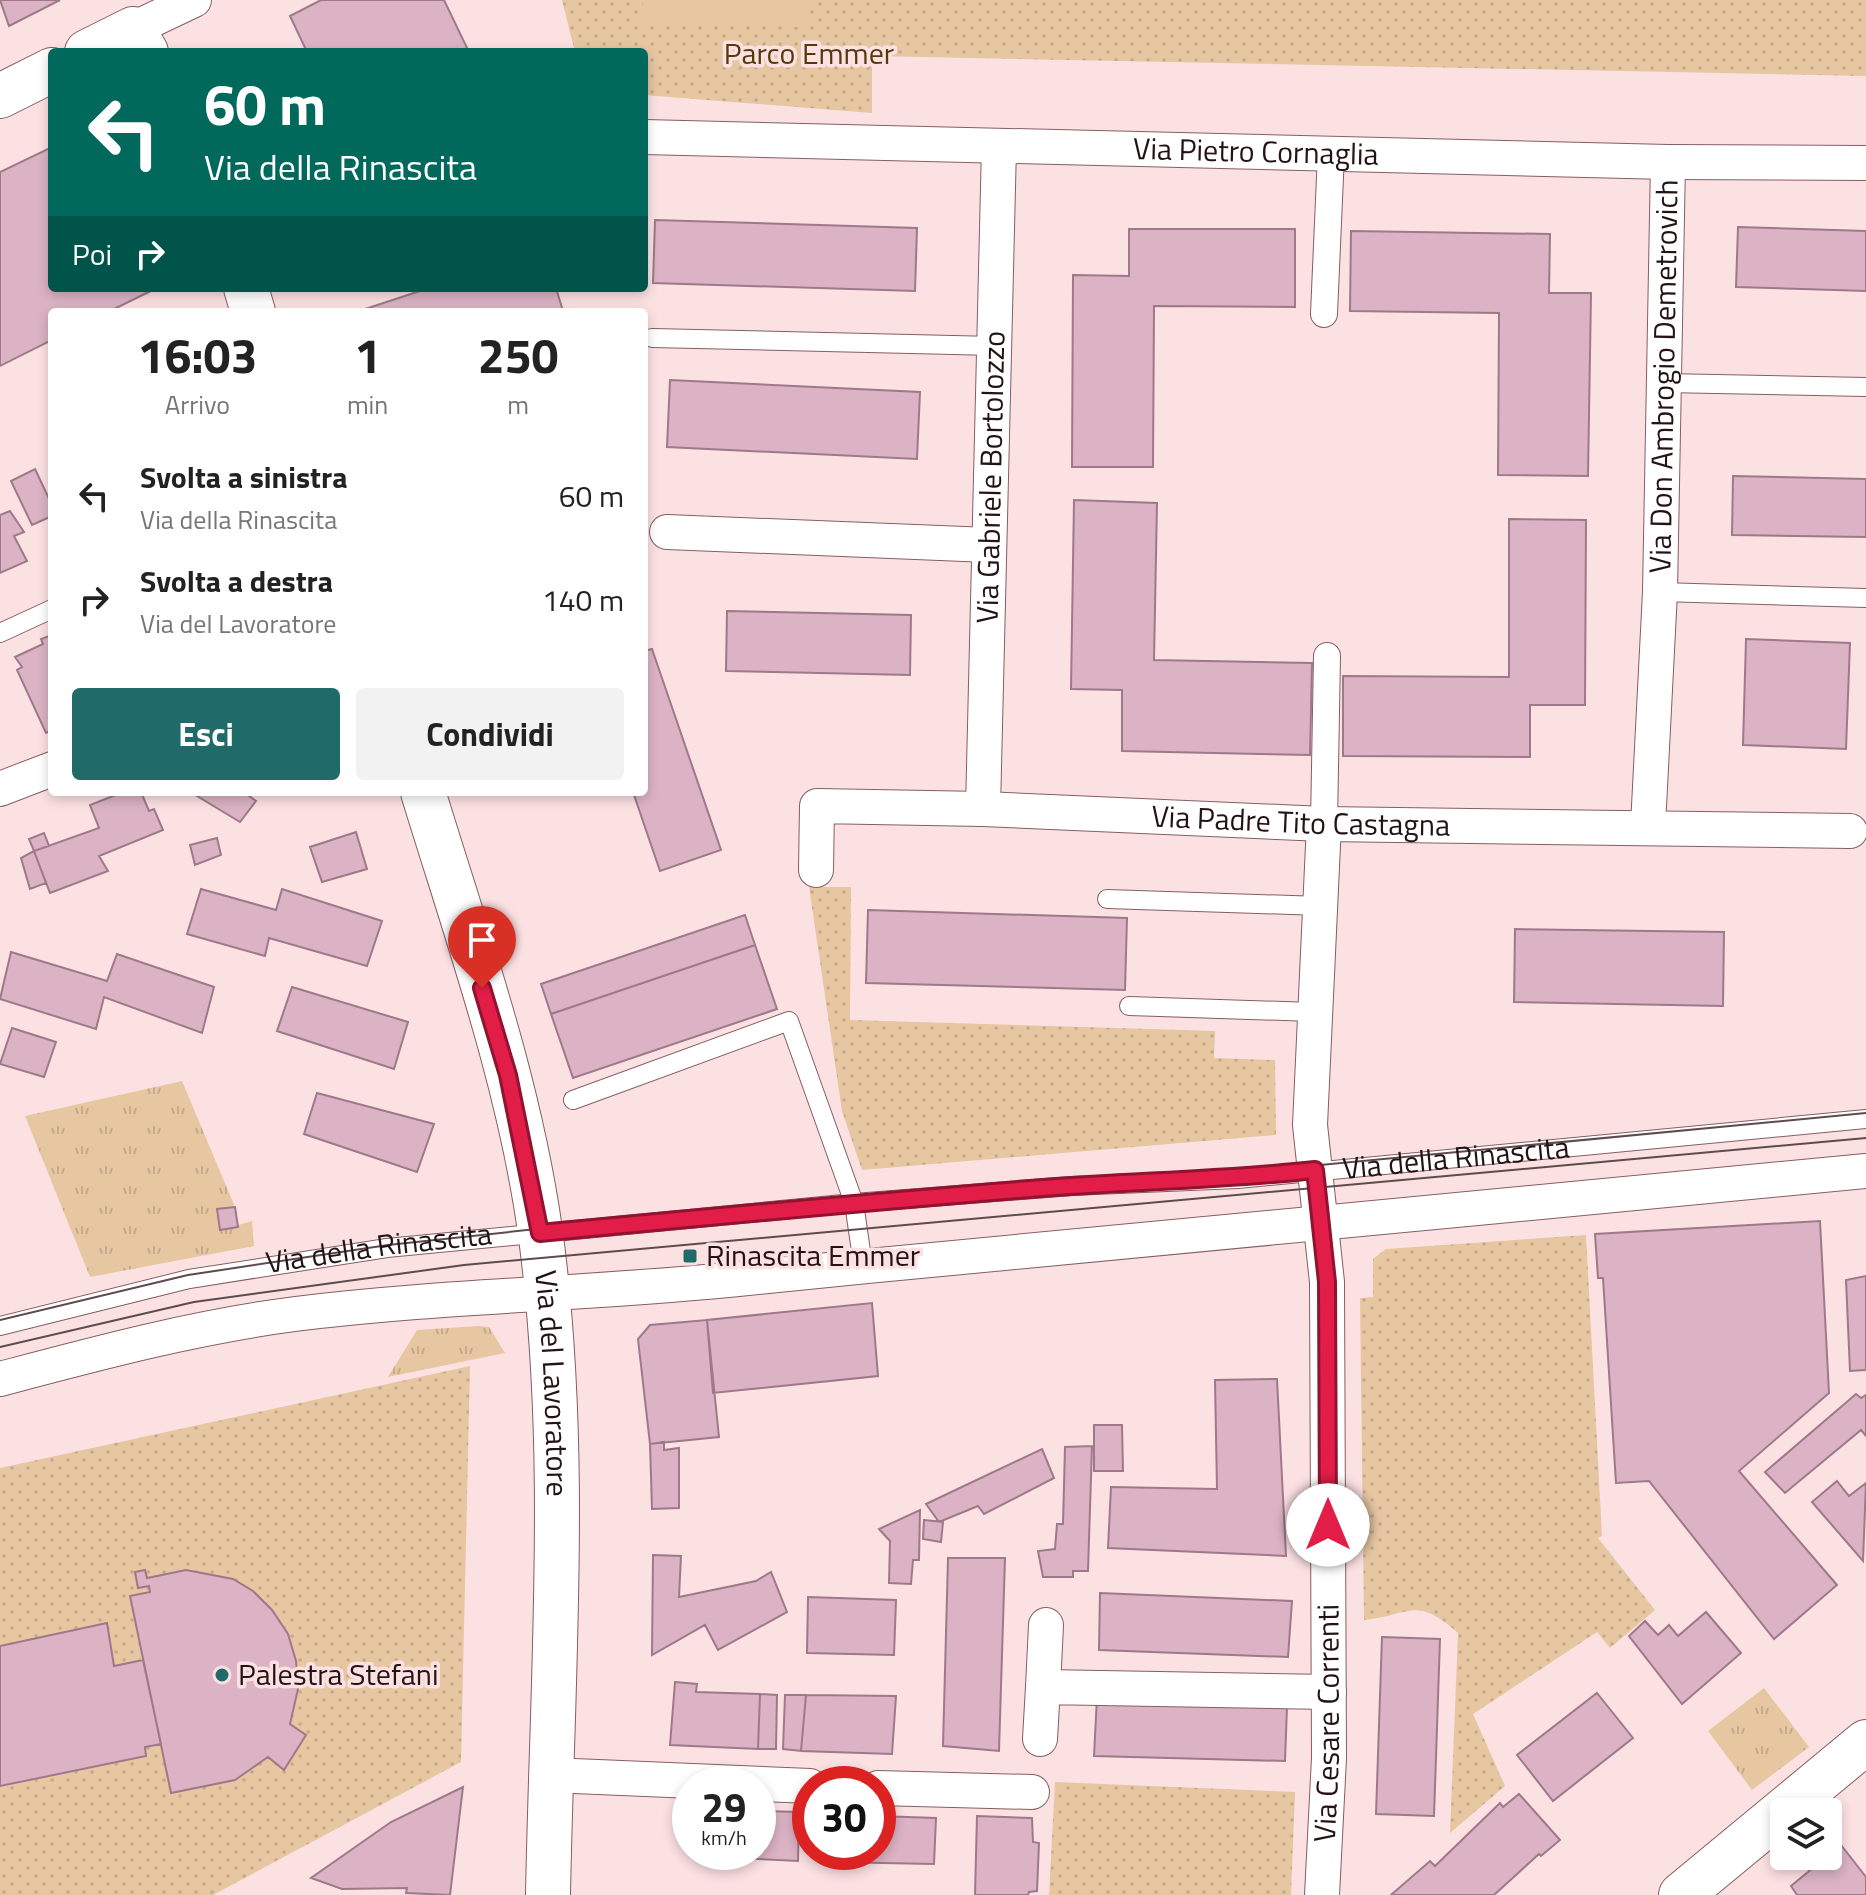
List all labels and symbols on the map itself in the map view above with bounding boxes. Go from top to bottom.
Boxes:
park label: Parco Emmer [724,30,894,76]
street label: Via Pietro Cornaglia [1133,125,1379,177]
street label: Via Don Ambrogio Demetrovich [1636,179,1690,574]
street label: Via Gabriele Bortolozzo [963,330,1017,624]
street label: Via Padre Tito Castagna [1150,792,1450,848]
pin [448,906,516,988]
street label: Via della Rinascita [1340,1123,1571,1191]
street label: Via della Rinascita [262,1210,494,1285]
place label: Rinascita Emmer [706,1232,920,1278]
marker: Rinascita Emmer [681,1247,699,1265]
street label: Via del Lavoratore [523,1268,581,1497]
position arrow [1286,1483,1370,1567]
street label: Via Cesare Correnti [1301,1604,1351,1843]
place label: Palestra Stefani [238,1651,439,1697]
marker: Palestra Stefani [213,1666,231,1684]
speed limit sign: 30 [792,1766,896,1870]

